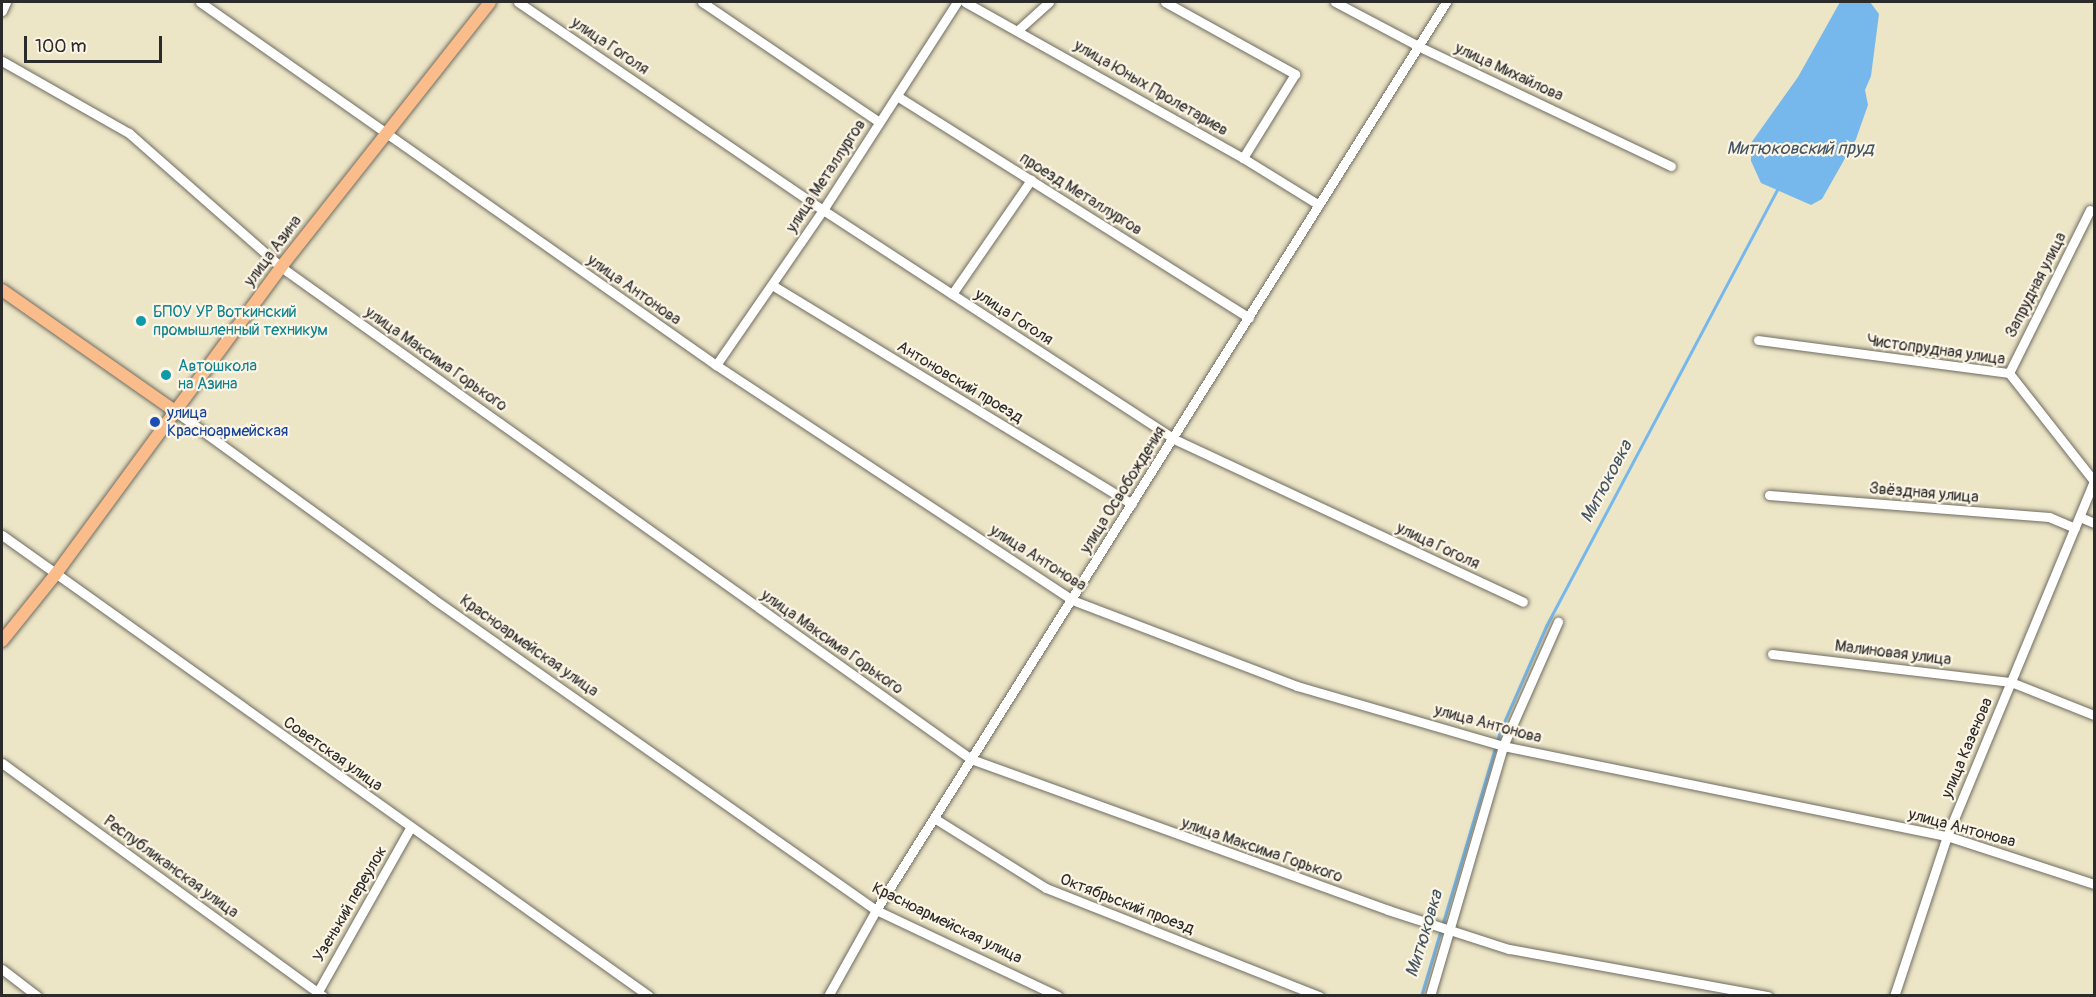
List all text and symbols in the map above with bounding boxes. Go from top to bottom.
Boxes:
street label: улица Гоголя [568,13,652,79]
scale bar [27,24,165,62]
text: 100 m [35,35,87,58]
street label: улица Юных Пролетариев [1071,36,1231,140]
street label: улица Михайлова [1452,38,1566,106]
street label: улица Металлургов [782,116,870,236]
water label: Митюковский пруд [1727,138,1873,160]
street label: проезд Металлургов [1016,149,1146,239]
street label: улица Азина [240,212,306,290]
street label: Запрудная улица [2001,229,2071,341]
street label: улица Антонова [583,251,685,329]
street label: улица Гоголя [971,285,1057,349]
place label: БПОУ УР Воткинский промышленный техникум [153,302,328,340]
street label: улица Максима Горького [361,303,511,415]
marker: БПОУ УР Воткинский промышленный техникум [134,314,148,328]
street label: Чистопрудная улица [1866,331,2006,369]
street label: Антоновский проезд [894,337,1026,427]
place label: Автошкола на Азина [178,356,257,394]
marker: Автошкола на Азина [159,368,173,382]
place label: улица Красноармейская [167,403,288,441]
marker: улица Красноармейская [148,415,162,429]
street label: улица Освобождения [1076,423,1170,557]
water label: Митюковка [1576,437,1638,527]
street label: Звёздная улица [1869,479,1979,507]
street label: улица Гоголя [1393,518,1483,574]
street label: улица Антонова [986,521,1090,595]
street label: улица Максима Горького [757,586,907,698]
street label: Красноармейская улица [456,591,602,701]
street label: Малиновая улица [1834,636,1952,670]
street label: улица Казенова [1937,695,1997,801]
street label: улица Антонова [1432,700,1544,748]
street label: Советская улица [280,713,386,795]
street label: улица Антонова [1906,804,2018,852]
street label: Республиканская улица [100,812,242,922]
street label: улица Максима Горького [1179,813,1345,887]
street label: Узенький переулок [309,843,391,965]
street label: Октябрьский проезд [1057,870,1197,938]
street label: Красноармейская улица [869,878,1025,968]
water label: Митюковка [1402,888,1448,980]

